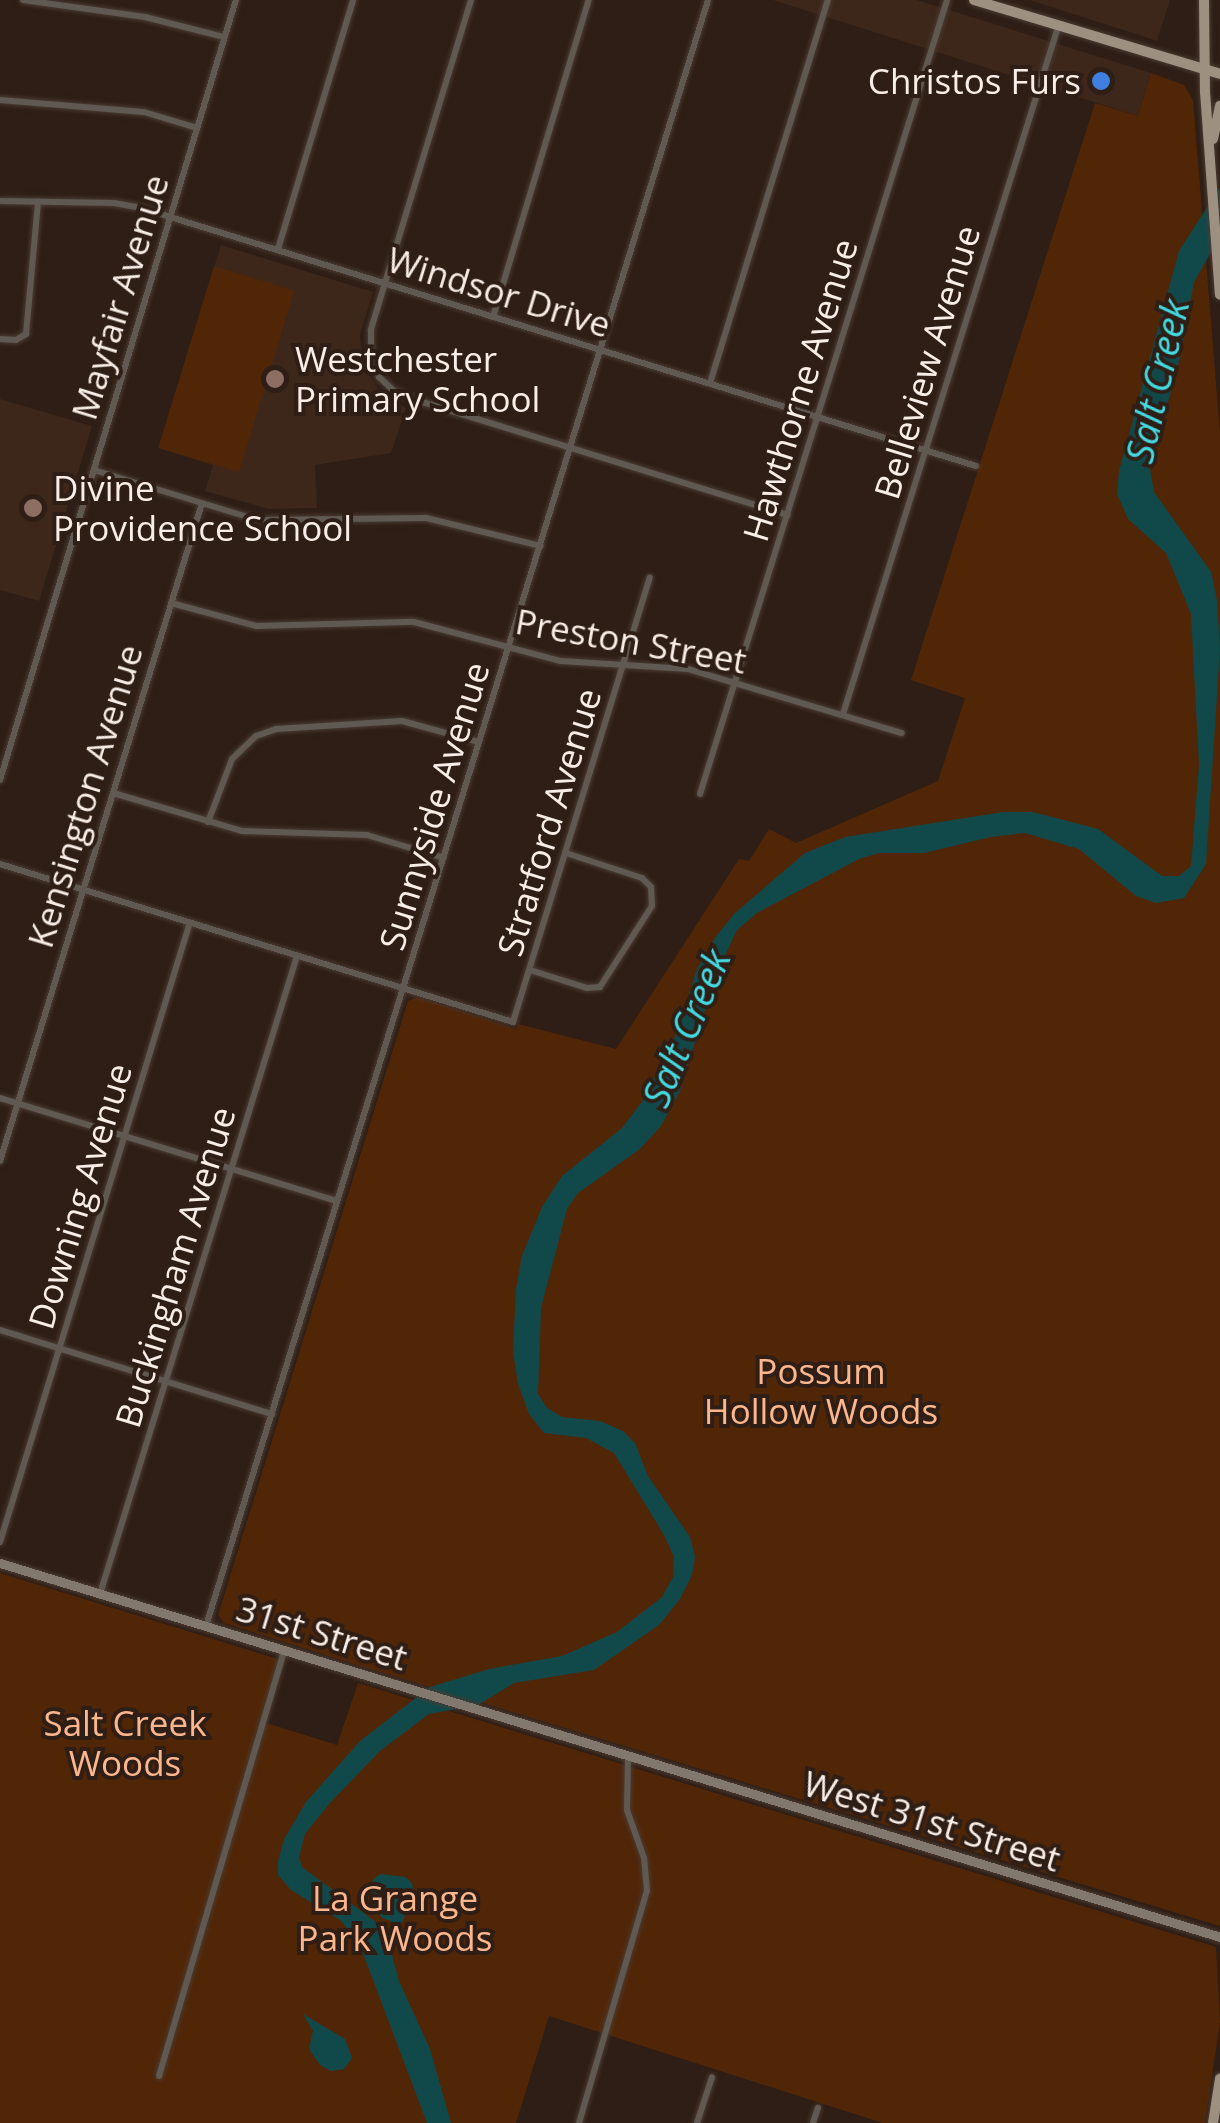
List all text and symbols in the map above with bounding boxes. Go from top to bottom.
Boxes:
place label: Christos Furs [868,60,1081,102]
marker: Christos Furs [1090,70,1112,92]
street label: Mayfair Avenue [63,170,177,424]
street label: Belleview Avenue [865,220,989,504]
street label: Hawthorne Avenue [734,234,866,546]
street label: Windsor Drive [382,238,616,346]
water label: Salt Creek [1116,295,1198,467]
place label: Westchester Primary School [295,338,540,420]
marker: Westchester Primary School [264,368,286,390]
place label: Divine Providence School [53,467,352,549]
marker: Divine Providence School [22,497,44,519]
street label: Preston Street [512,600,750,682]
street label: Kensington Avenue [19,639,151,953]
street label: Sunnyside Avenue [370,657,498,955]
street label: Stratford Avenue [488,683,610,961]
water label: Salt Creek [633,943,739,1113]
street label: Downing Avenue [20,1058,140,1334]
street label: Buckingham Avenue [106,1102,244,1432]
park label: Possum Hollow Woods [704,1350,938,1432]
street label: 31st Street [232,1587,412,1679]
park label: Salt Creek Woods [43,1702,207,1784]
street label: West 31st Street [799,1762,1065,1880]
park label: La Grange Park Woods [298,1877,492,1959]

